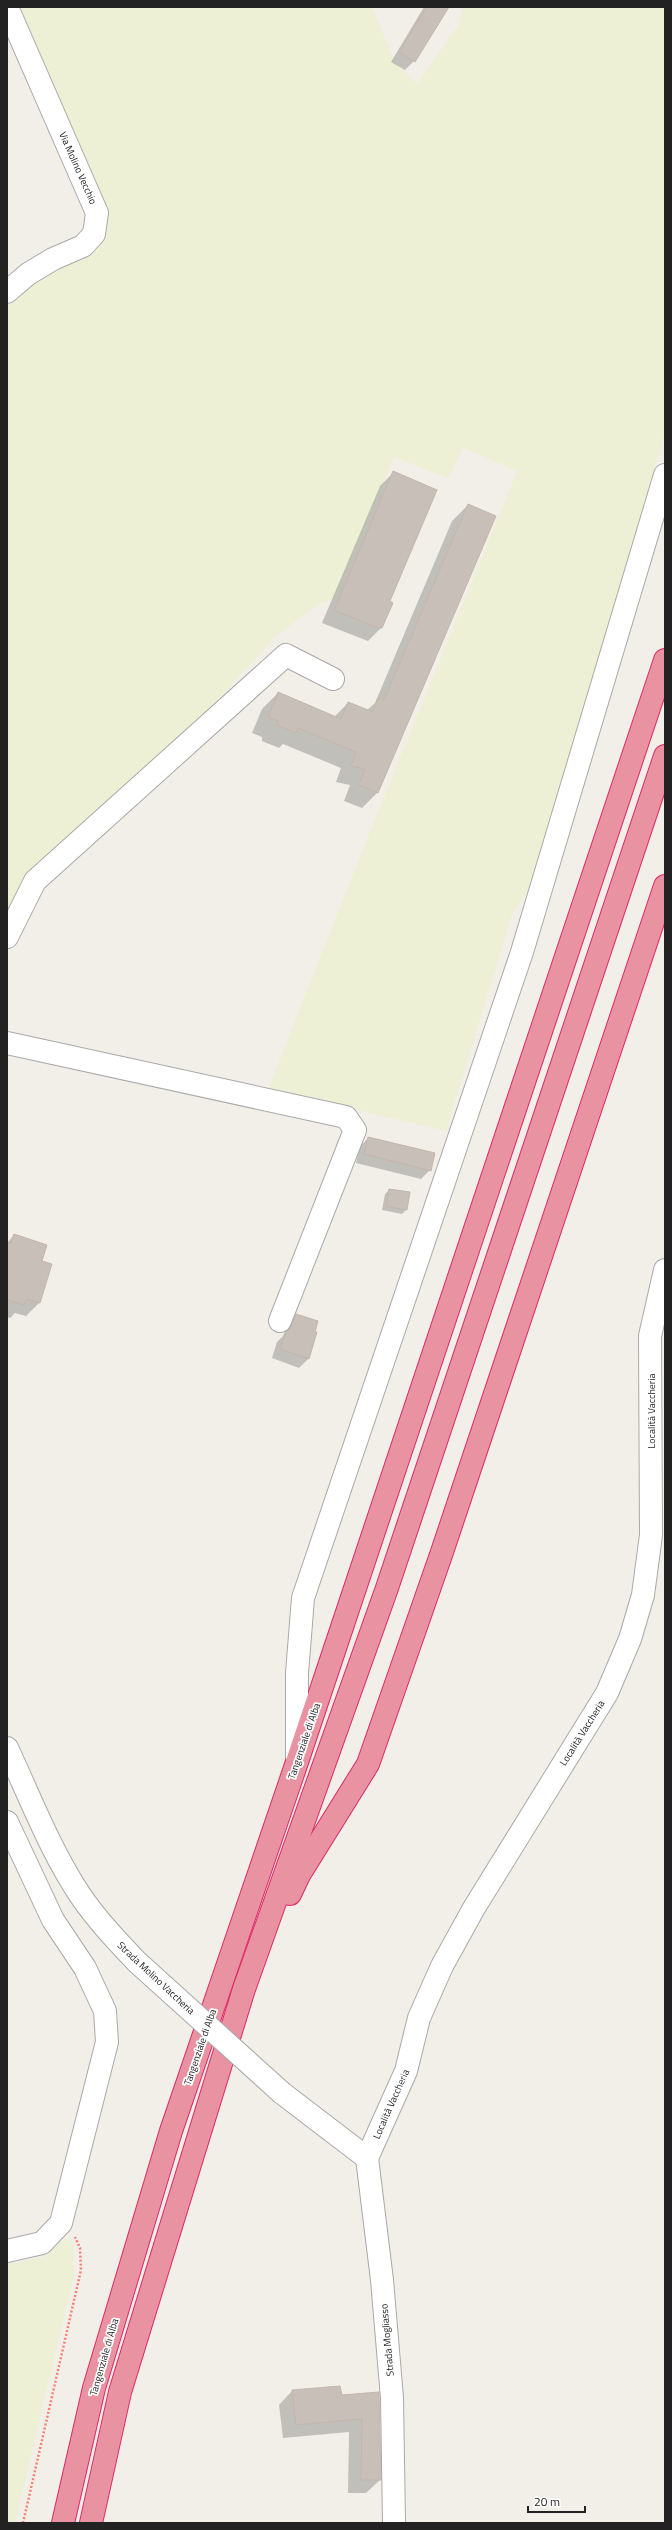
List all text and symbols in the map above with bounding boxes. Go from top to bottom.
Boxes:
street label: Via Molino Vecchio [55,129,101,207]
street label: Località Vaccheria [644,1374,659,1448]
street label: Località Vaccheria [556,1697,608,1769]
street label: Tangenziale di Alba [284,1701,324,1781]
street label: Strada Molino Vaccheria [114,1938,198,2018]
street label: Tangenziale di Alba [180,2007,220,2087]
street label: Località Vaccheria [369,2067,413,2141]
street label: Strada Mogliasso [376,2303,398,2377]
street label: Tangenziale di Alba [86,2317,122,2397]
scale bar [528,2488,585,2514]
text: 20 m [534,2492,560,2511]

